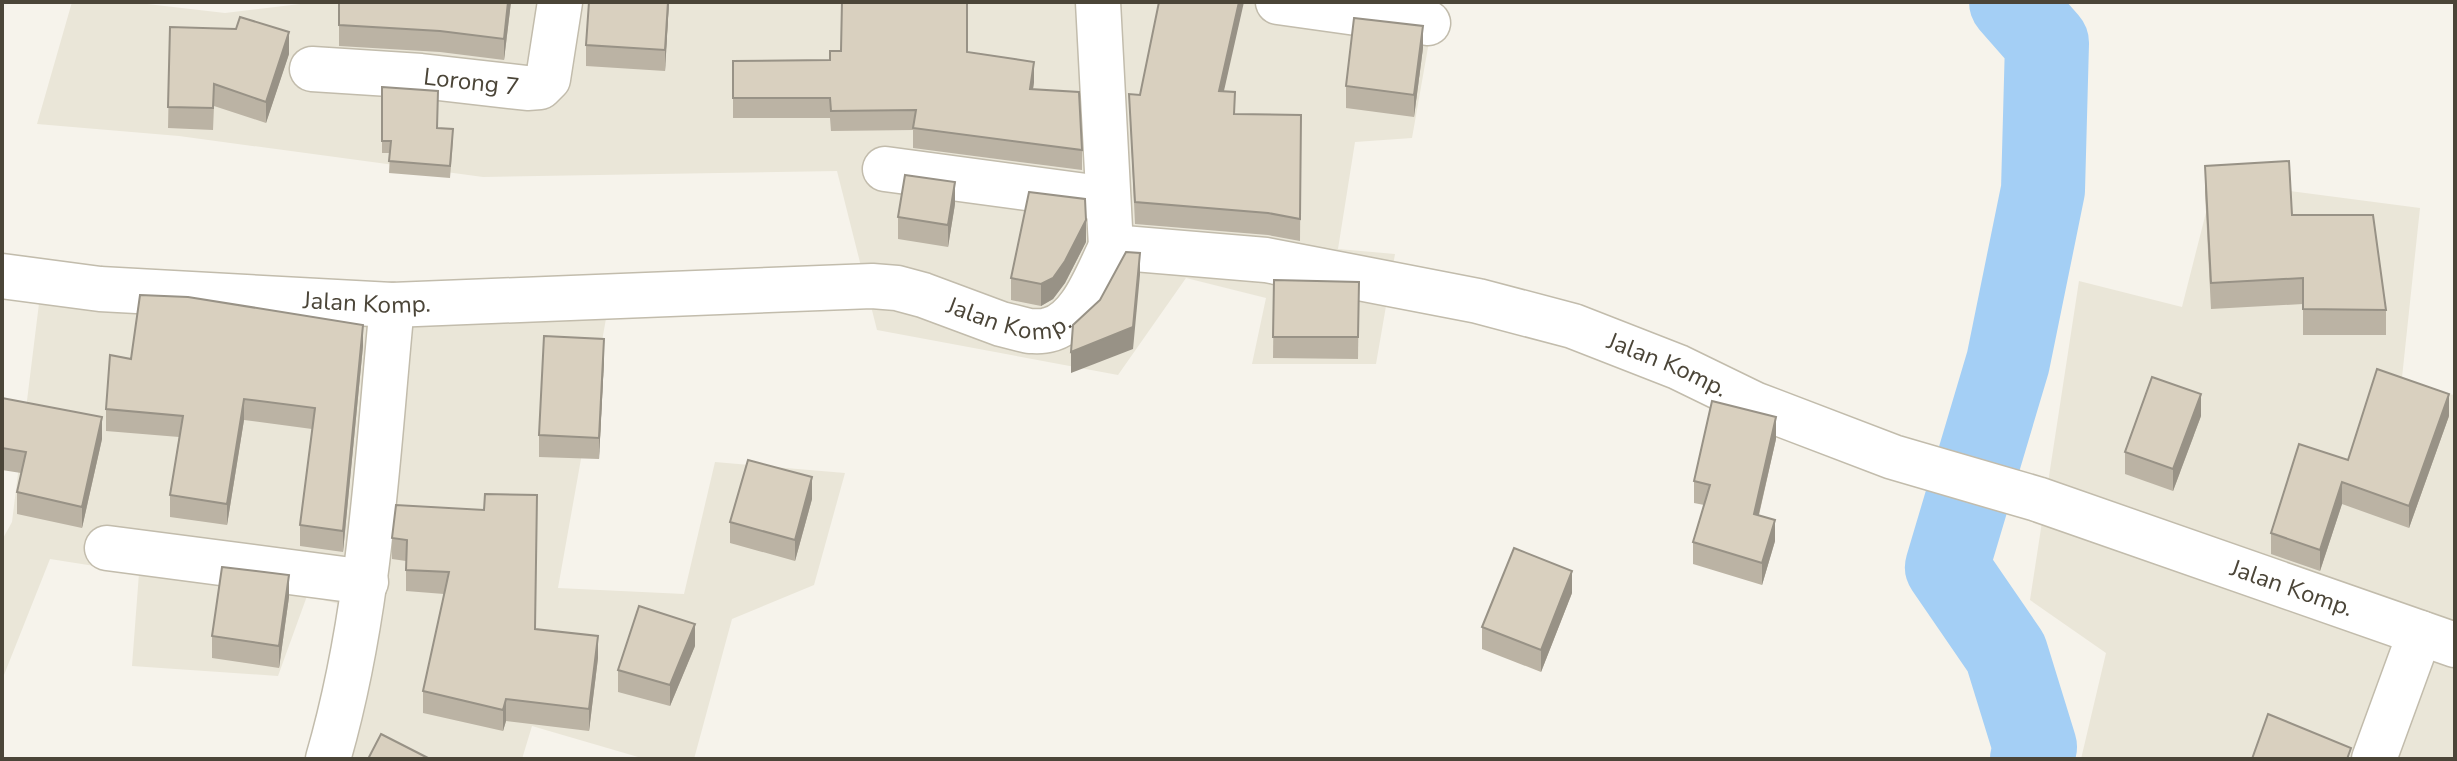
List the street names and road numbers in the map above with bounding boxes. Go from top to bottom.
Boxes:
street label: Lorong 7 [422,60,521,103]
street label: Jalan Komp. [301,284,431,321]
street label: Jalan Komp. [941,289,1078,348]
street label: Jalan Komp. [1602,325,1733,405]
street label: Jalan Komp. [2225,551,2357,624]

